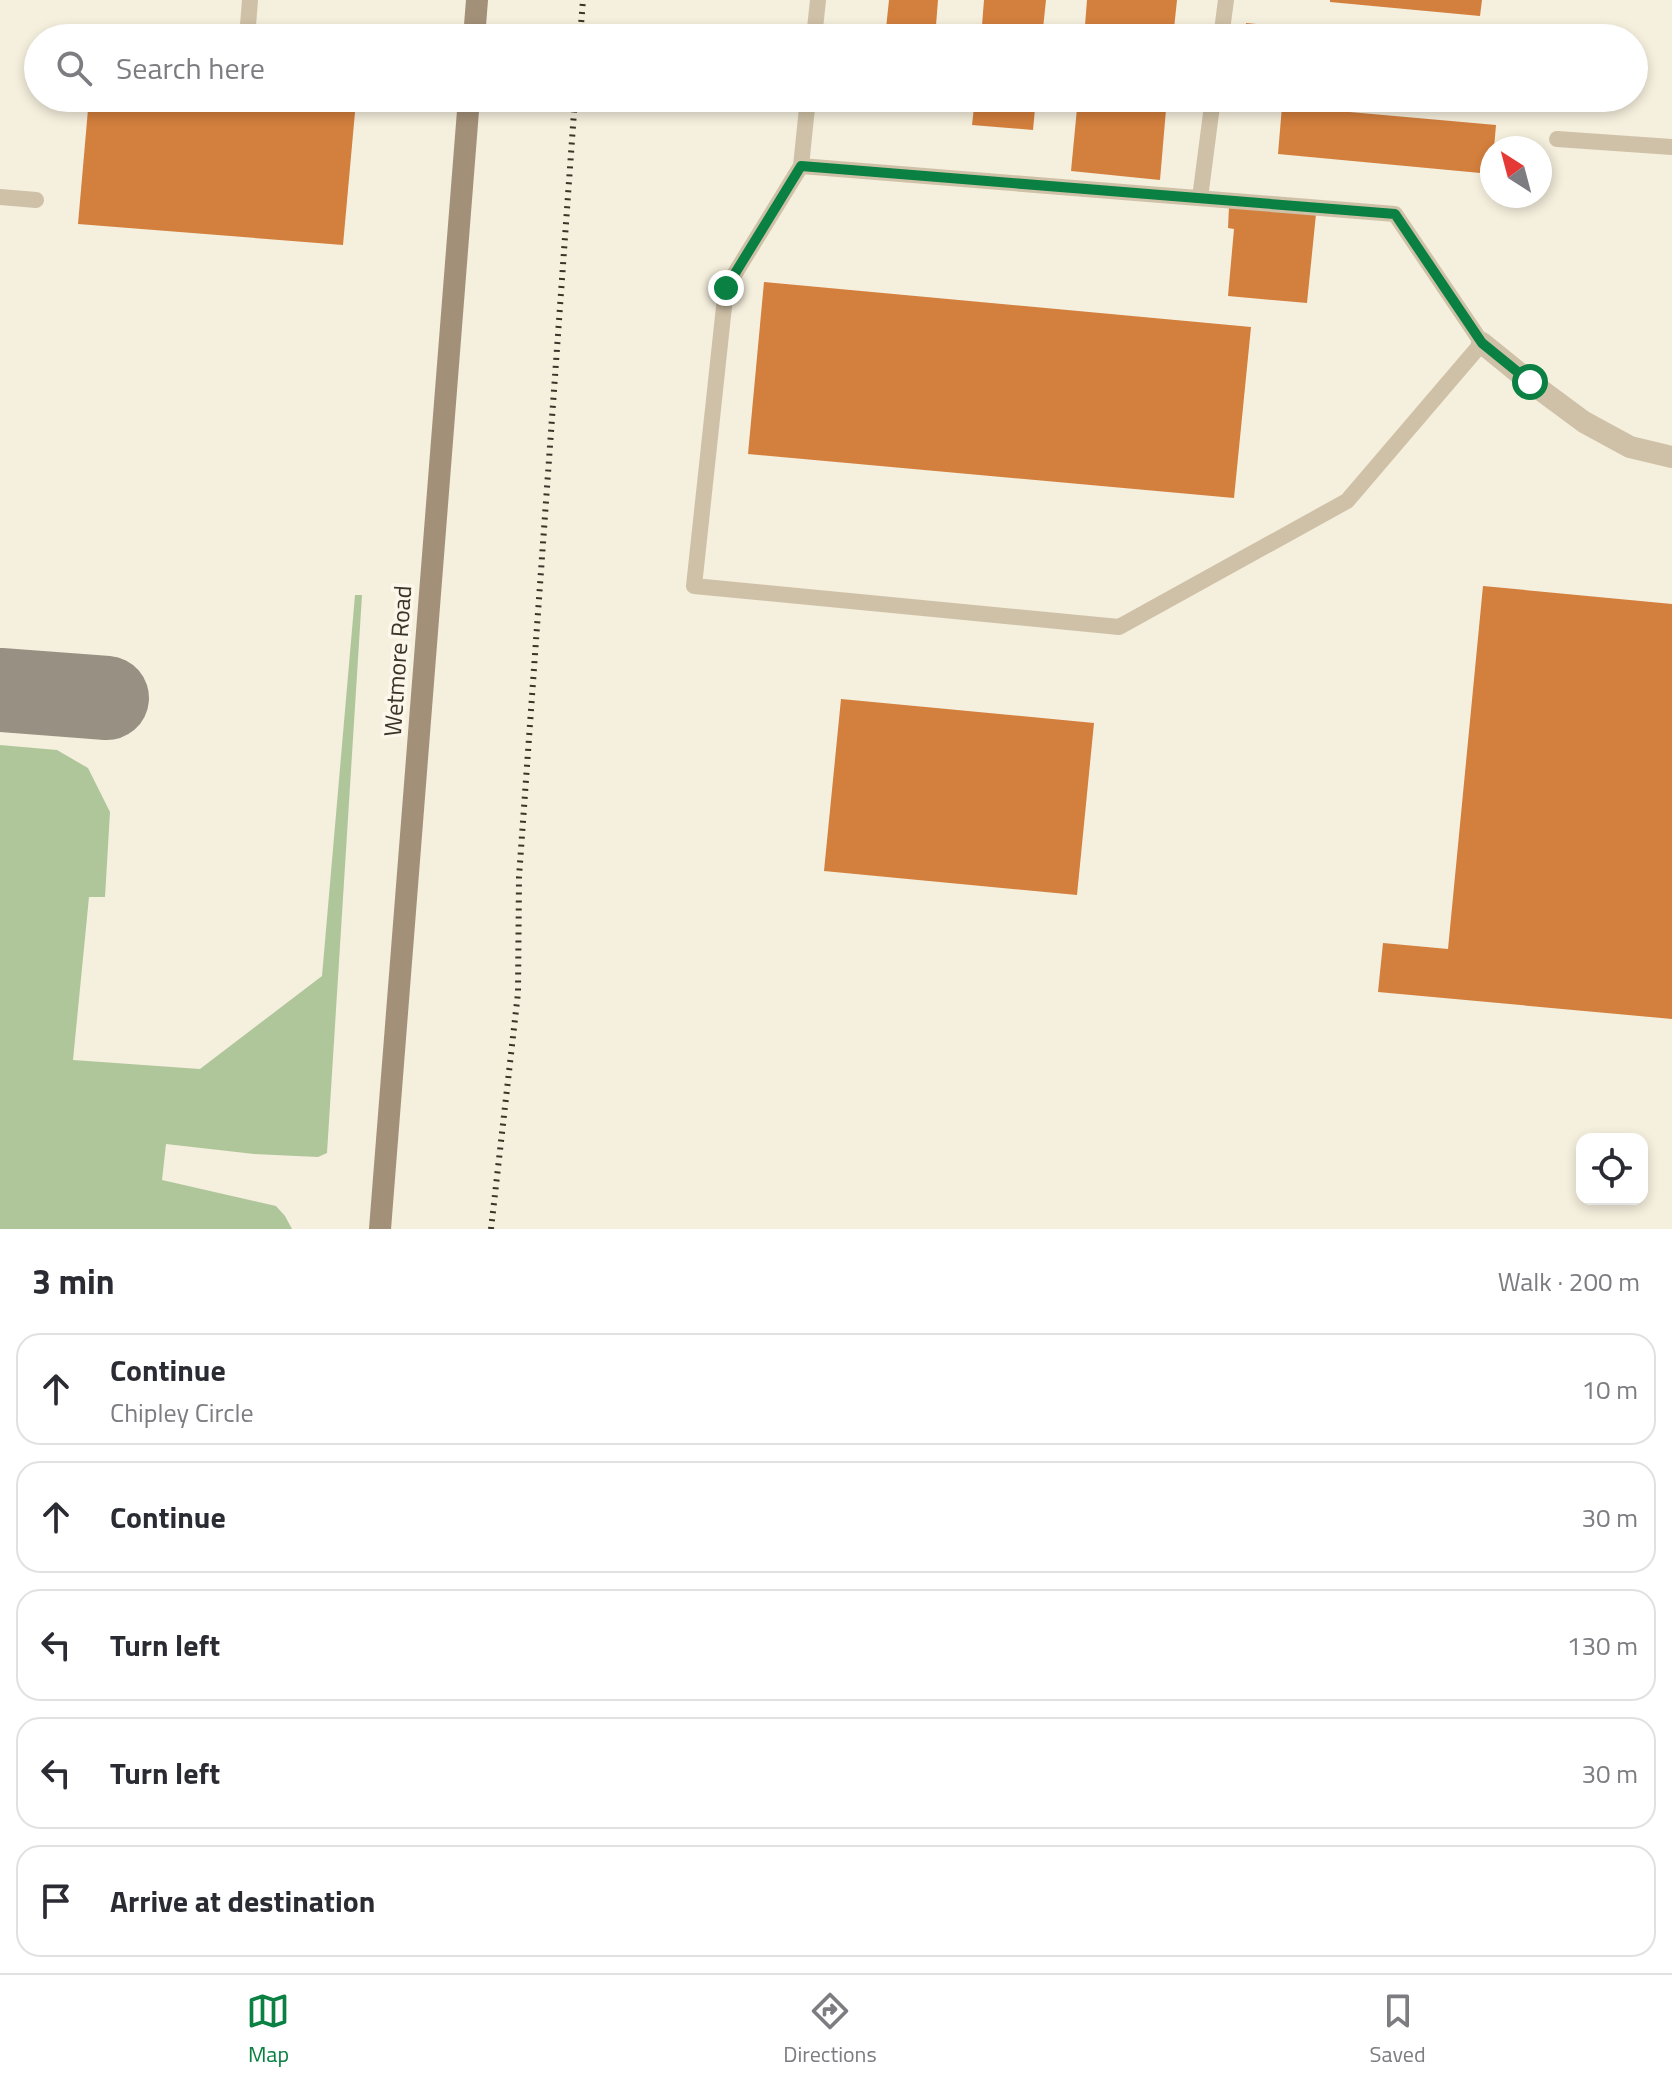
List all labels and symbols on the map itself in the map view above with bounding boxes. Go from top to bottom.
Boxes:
north arrow [1480,136,1552,208]
route end [708,270,744,306]
route start [1512,364,1548,400]
street label: Wetmore Road [374,584,420,738]

